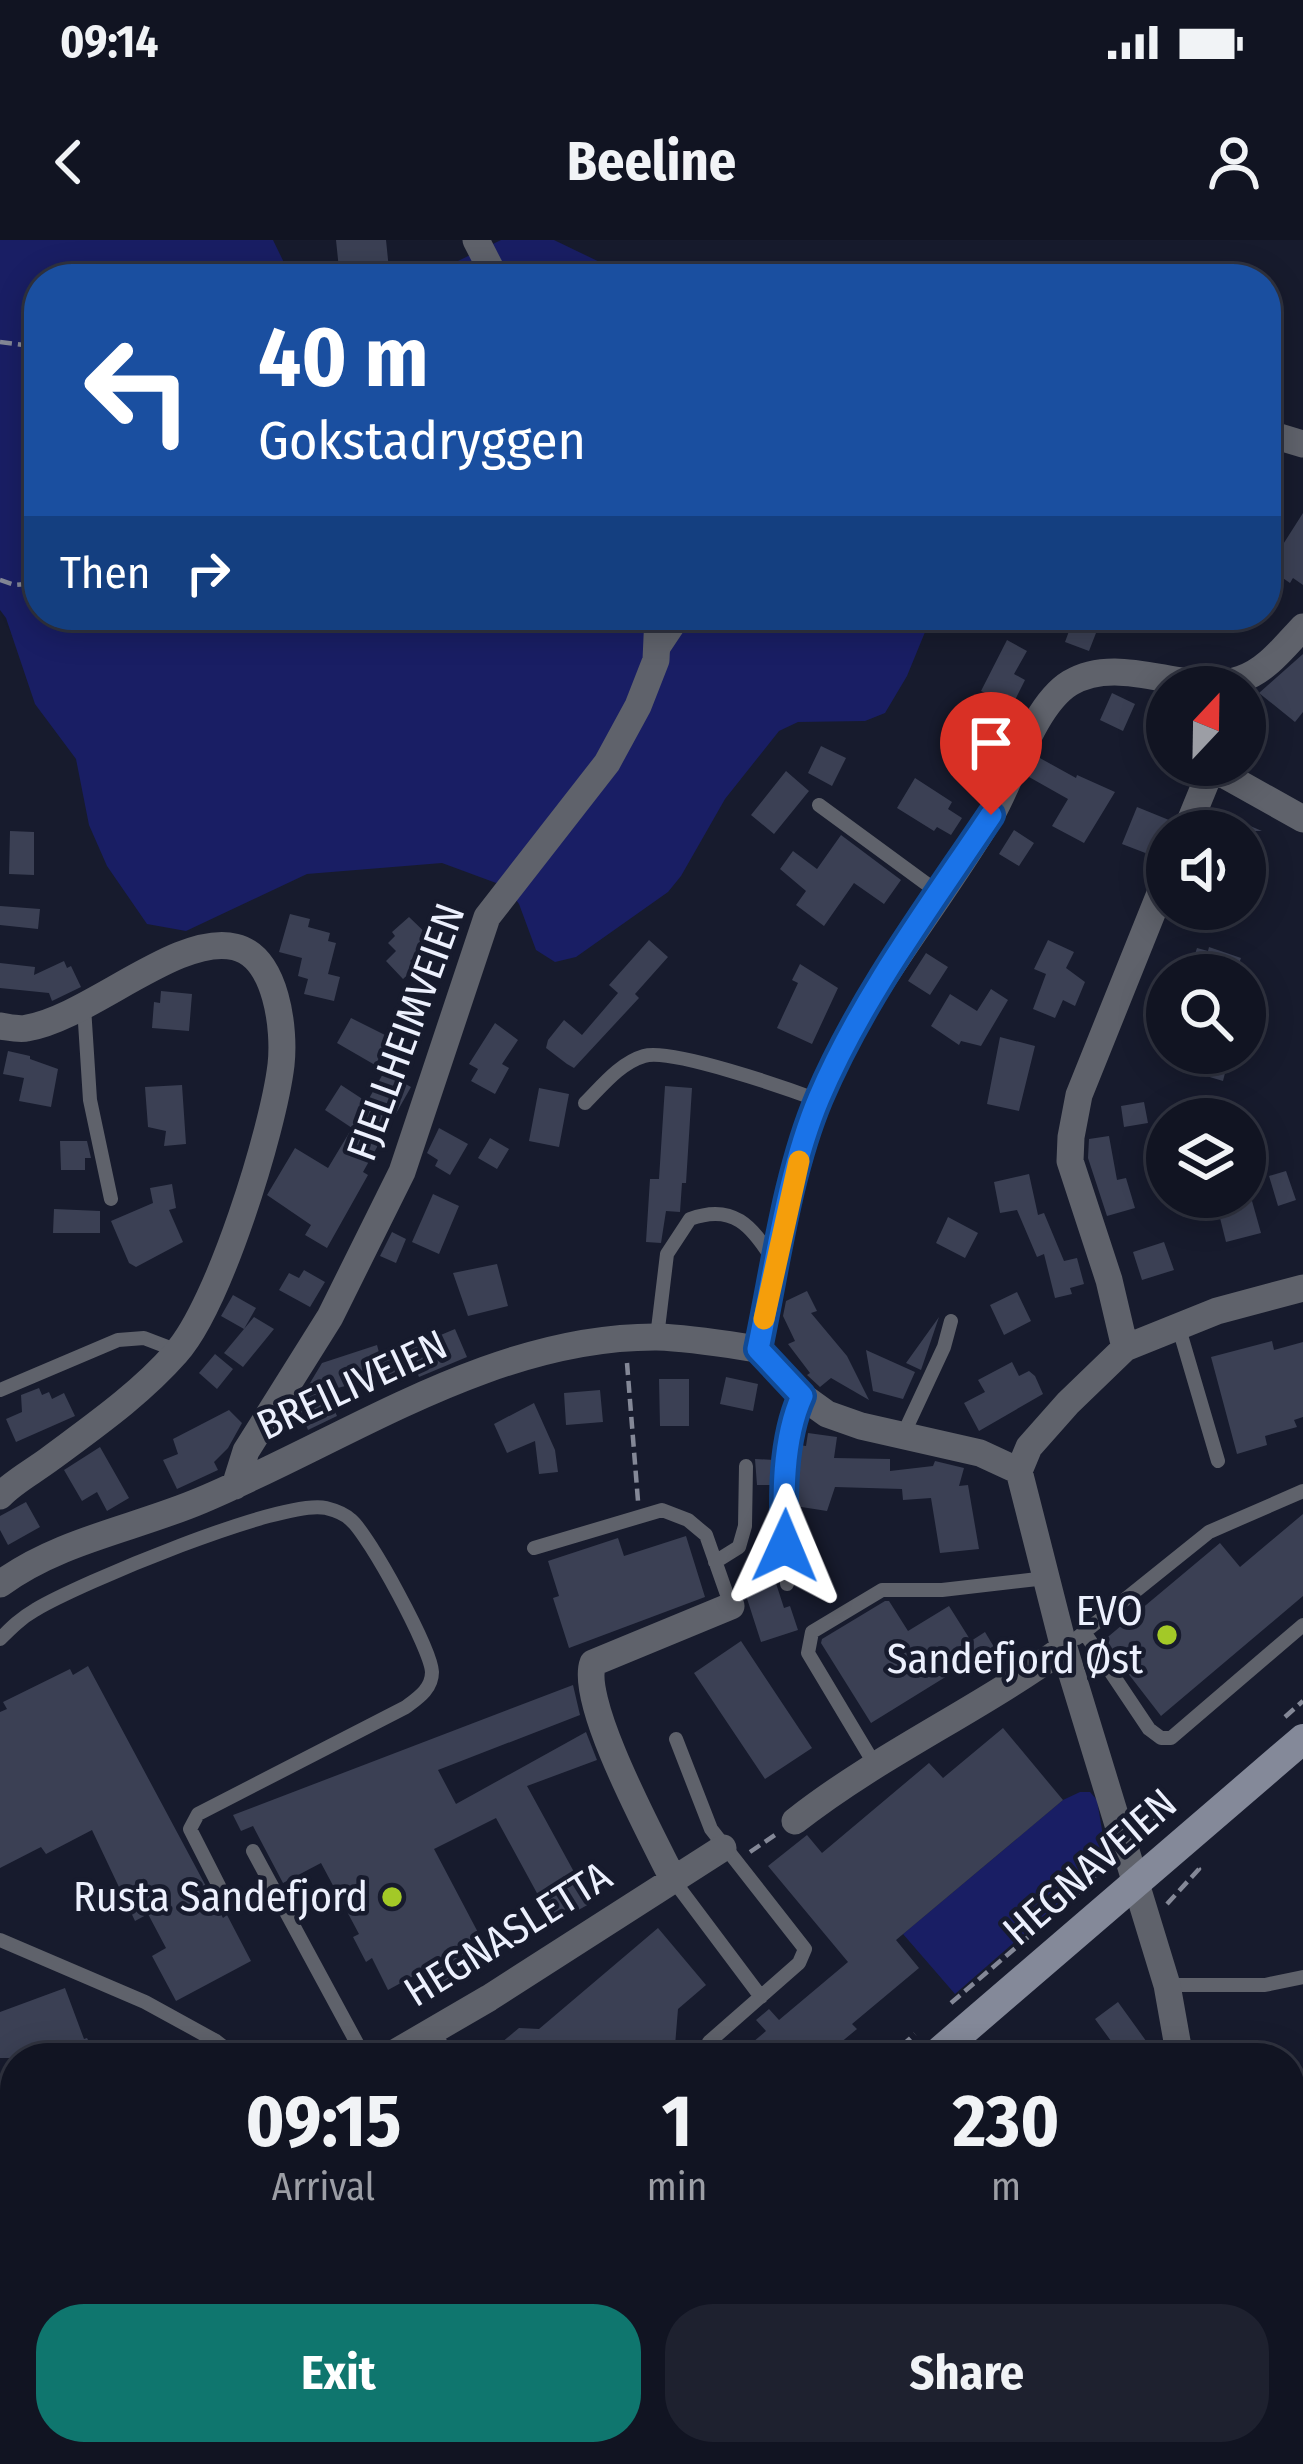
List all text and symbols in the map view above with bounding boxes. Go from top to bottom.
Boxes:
text: 09:14 [60,15,158,69]
icon: back [36,129,102,195]
icon: person [1201,129,1267,195]
text: Beeline [567,130,736,194]
text: 40 m [258,307,429,408]
icon: left [60,312,216,468]
text: Gokstadryggen [258,409,586,473]
icon: right [175,540,241,606]
text: Then [60,546,151,600]
north arrow [1146,666,1266,786]
map controls [1146,666,1266,1218]
pin [940,692,1042,815]
icon: arrive [958,710,1024,776]
button: sound [1146,810,1266,930]
street label: FJELLHEIMVEIEN [336,897,476,1167]
button: search [1146,954,1266,1074]
button: layers [1146,1098,1266,1218]
street label: BREILIVEIEN [249,1319,455,1451]
position arrow [722,1483,848,1609]
place label: EVO Sandefjord Øst [887,1586,1143,1684]
marker: EVO Sandefjord Øst [1154,1622,1180,1648]
street label: HEGNAVEIEN [993,1778,1187,1956]
street label: HEGNASLETTA [395,1851,621,2017]
place label: Rusta Sandefjord [73,1872,368,1922]
marker: Rusta Sandefjord [379,1884,405,1910]
text: 09:15 [246,2079,401,2165]
text: 1 [662,2079,692,2165]
text: 230 [953,2079,1059,2165]
text: Arrival [272,2164,375,2210]
text: min [647,2164,707,2210]
text: m [991,2164,1021,2210]
button: Exit [36,2304,641,2442]
button: Share [665,2304,1269,2442]

